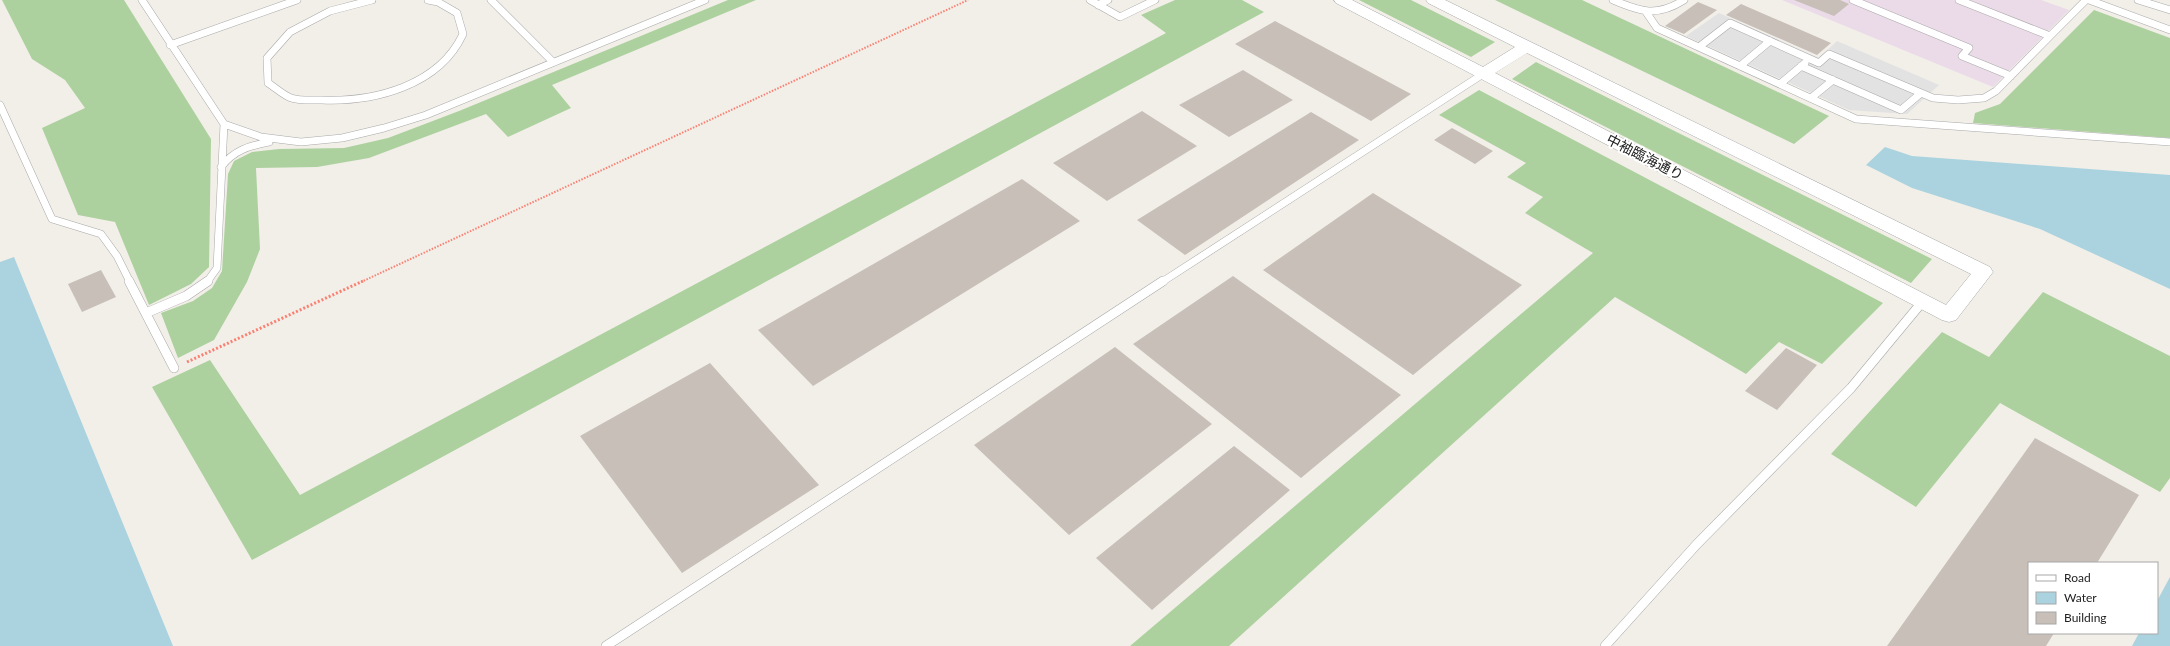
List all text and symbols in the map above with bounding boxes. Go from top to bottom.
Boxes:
street label: 中袖臨海通り [1604,130,1687,183]
legend [2028,562,2158,634]
text: Road [2064,570,2091,585]
text: Water [2064,590,2097,605]
text: Building [2064,610,2107,625]

